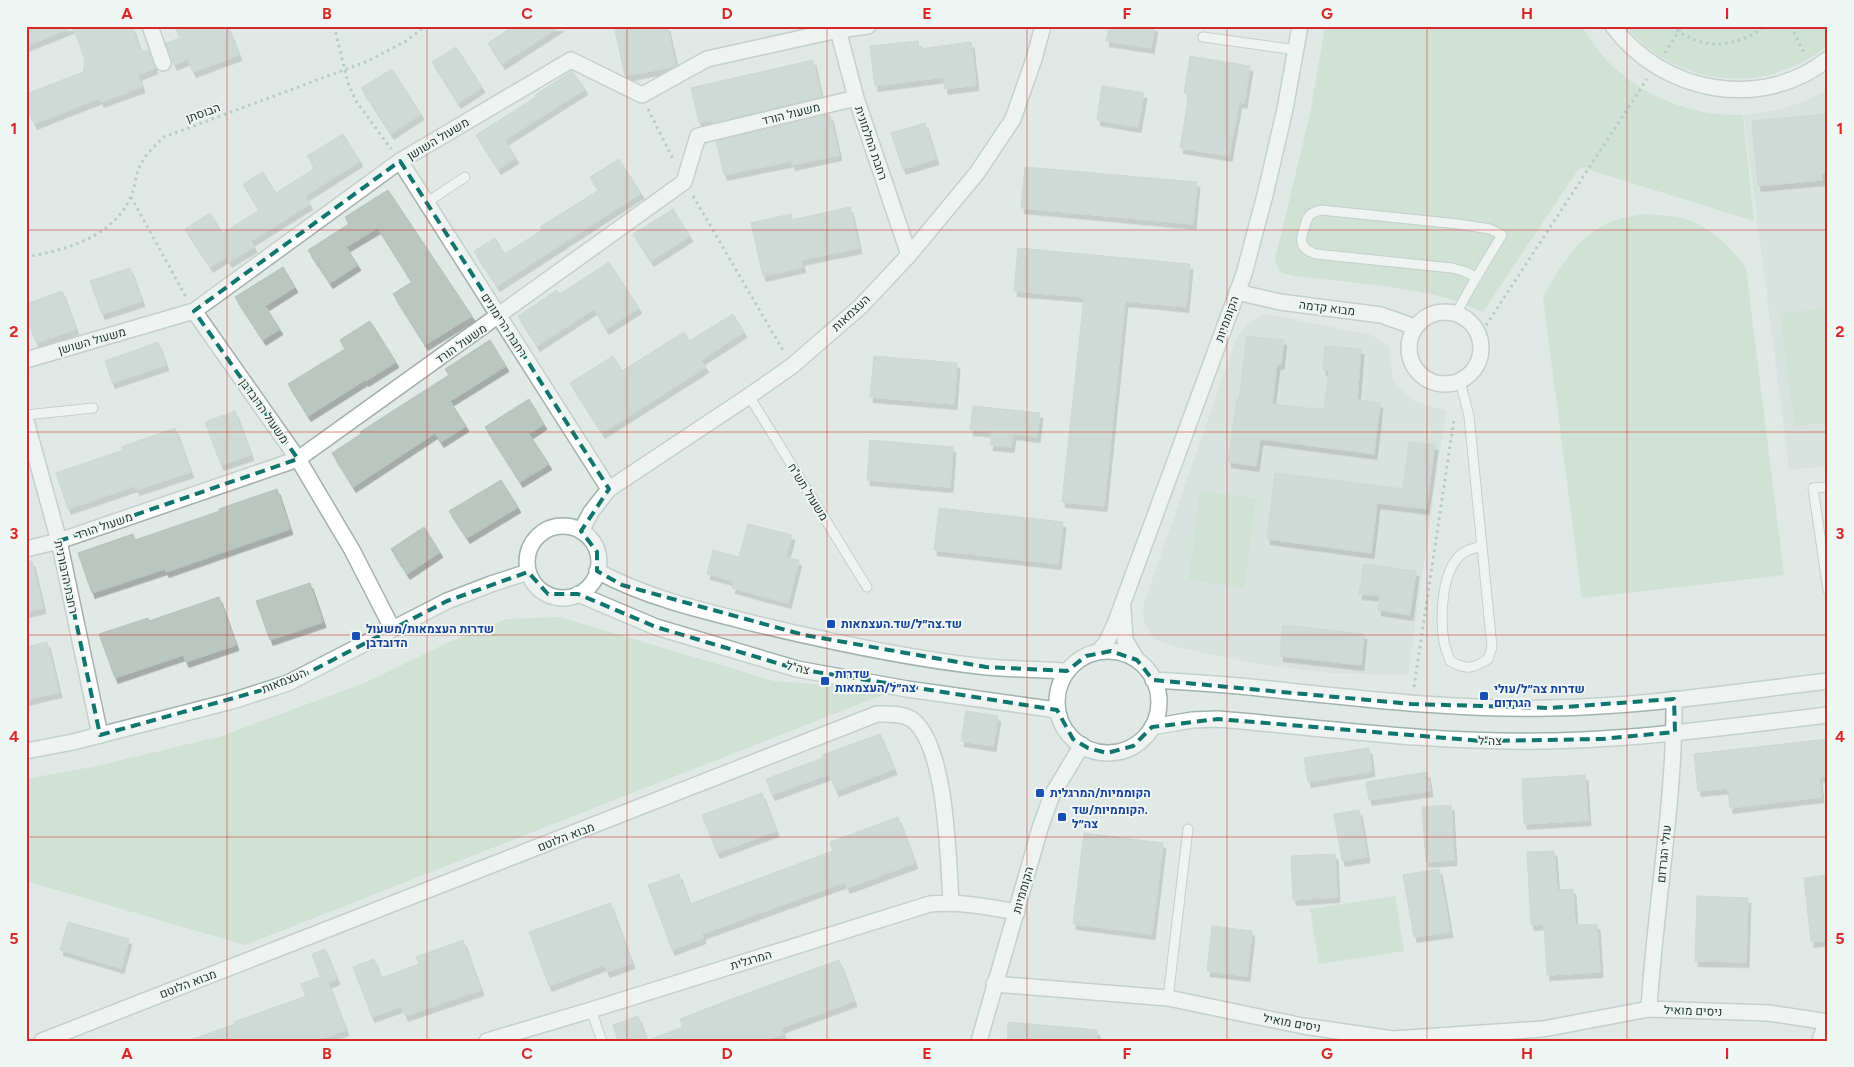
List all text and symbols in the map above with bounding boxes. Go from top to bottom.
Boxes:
text: A [121,4,133,23]
text: B [322,4,332,23]
text: C [521,4,533,23]
text: D [721,4,733,23]
text: E [922,4,932,23]
text: F [1123,4,1132,23]
text: G [1321,4,1333,23]
text: H [1521,4,1533,23]
text: I [1725,4,1729,23]
street label: הבוסתן [184,100,222,126]
street label: משעול הורד [760,100,822,128]
street label: רחבת החלמונית [852,104,890,182]
street label: משעול השושן [404,115,472,163]
text: 1 [11,119,17,138]
text: 1 [1837,119,1843,138]
street label: רחבת הרימונים [478,290,530,360]
street label: העצמאות [829,292,873,334]
street label: הקוממיות [1212,294,1242,344]
street label: מבוא קדמה [1298,298,1356,318]
street label: משעול הורד [433,321,489,367]
text: 2 [9,322,19,341]
text: 2 [1835,322,1845,341]
street label: משעול השושן [56,325,128,357]
street label: משעול הדובדבן [236,376,292,446]
street label: משעול תש"ח [785,461,831,523]
street label: משעול הורד [74,510,134,542]
text: 3 [10,524,19,543]
text: 3 [1836,524,1845,543]
street label: רחבת הדבורנית [51,539,81,615]
place label: שד.צה״ל/שד.העצמאות [841,617,962,631]
marker: שד.צה״ל/שד.העצמאות [825,618,837,630]
place label: שדרות העצמאות/משעול הדובדבן [366,622,494,650]
marker: שדרות העצמאות/משעול הדובדבן [350,630,362,642]
street label: צה"ל [785,659,812,678]
street label: העצמאות [260,666,308,696]
place label: שדרות צה״ל/העצמאות [835,667,916,695]
marker: שדרות צה״ל/העצמאות [819,675,831,687]
place label: שדרות צה״ל/עולי הגרדום [1494,682,1585,710]
marker: שדרות צה״ל/עולי הגרדום [1478,690,1490,702]
text: 4 [9,727,19,746]
text: 4 [1835,727,1845,746]
street label: צה"ל [1478,734,1502,748]
place label: הקוממיות/המרגלית [1050,786,1151,800]
marker: הקוממיות/המרגלית [1034,787,1046,799]
place label: הקוממיות/שד. צה״ל [1072,803,1148,831]
marker: הקוממיות/שד. צה״ל [1056,811,1068,823]
street label: מבוא הלוטם [536,820,596,854]
street label: עולי הגרדום [1654,824,1674,884]
street label: הקוממיות [1010,865,1036,915]
text: 5 [9,929,19,948]
text: 5 [1835,929,1845,948]
street label: המרגלית [729,947,773,973]
street label: מבוא הלוטם [158,967,218,1001]
street label: ניסים מואיל [1664,1003,1722,1019]
street label: ניסים מואיל [1262,1011,1322,1035]
text: A [121,1044,133,1063]
text: B [322,1044,332,1063]
text: C [521,1044,533,1063]
text: D [721,1044,733,1063]
text: E [922,1044,932,1063]
text: F [1123,1044,1132,1063]
text: G [1321,1044,1333,1063]
text: H [1521,1044,1533,1063]
text: I [1725,1044,1729,1063]

